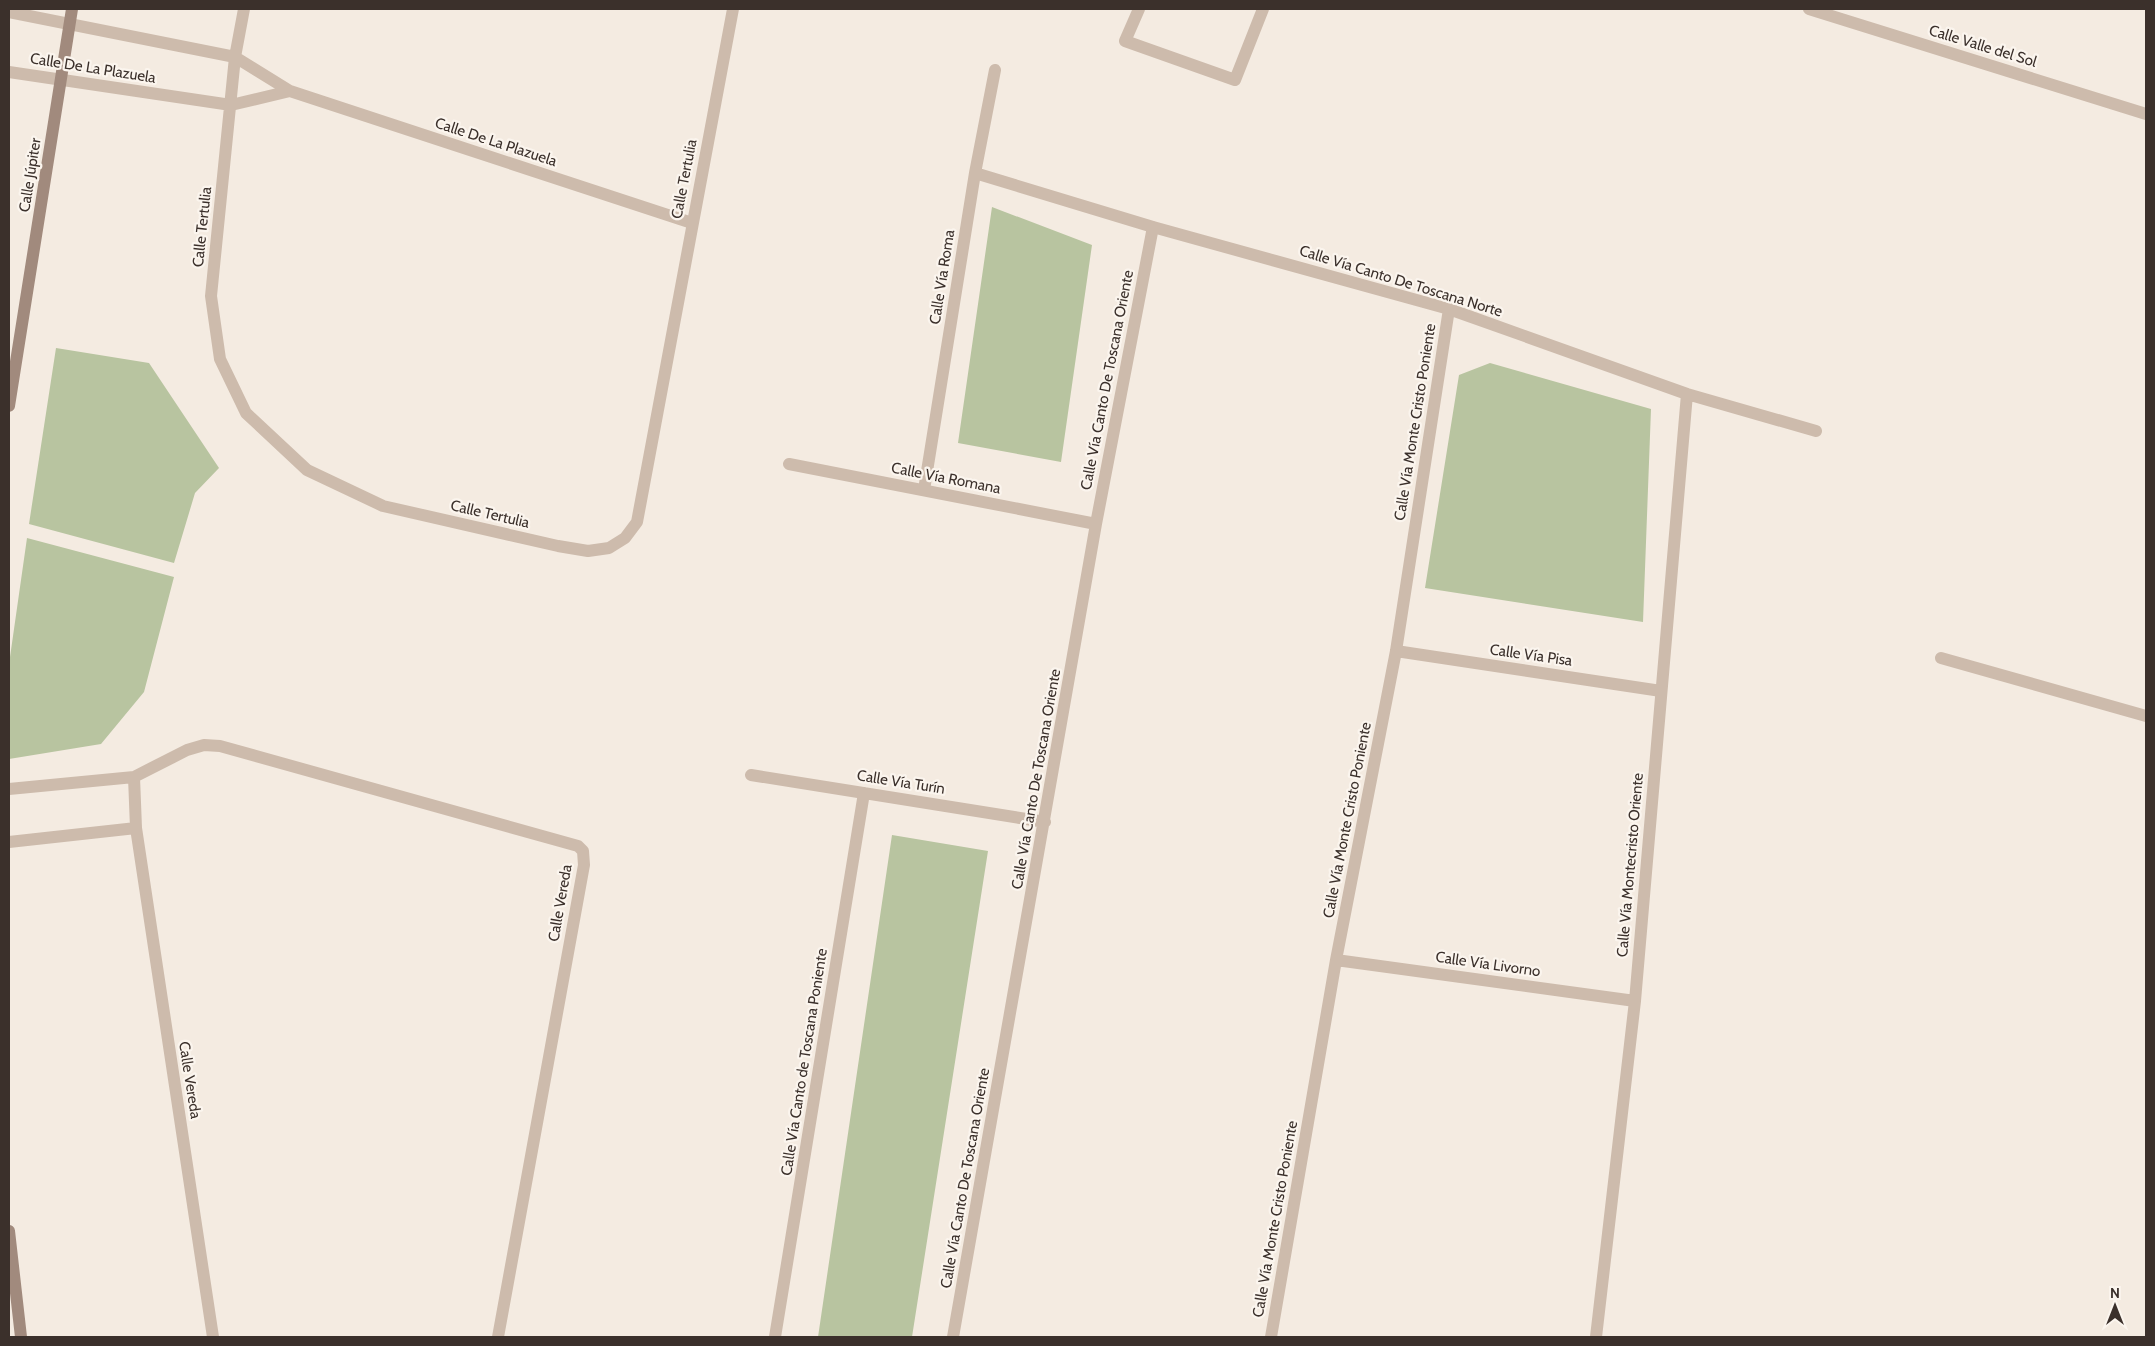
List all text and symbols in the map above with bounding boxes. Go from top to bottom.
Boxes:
street label: Calle Valle del Sol [1927,21,2040,71]
street label: Calle De La Plazuela [29,49,158,87]
street label: Calle De La Plazuela [433,114,560,170]
street label: Calle Júpiter [15,136,45,213]
street label: Calle Tertulia [667,137,701,220]
street label: Calle Tertulia [189,185,215,268]
street label: Calle Vía Roma [926,228,958,326]
street label: Calle Vía Canto De Toscana Norte [1297,241,1505,321]
street label: Calle Vía Canto De Toscana Oriente [1077,268,1137,491]
street label: Calle Vía Monte Cristo Poniente [1391,322,1440,522]
street label: Calle Vía Romana [890,459,1003,498]
street label: Calle Tertulia [449,496,532,532]
street label: Calle Vía Pisa [1489,640,1574,670]
street label: Calle Vía Canto De Toscana Oriente [1008,667,1064,891]
street label: Calle Vía Monte Cristo Poniente [1319,720,1375,920]
street label: Calle Vía Turín [856,766,946,798]
street label: Calle Vía Montecristo Oriente [1613,772,1647,958]
street label: Calle Vereda [544,862,576,943]
street label: Calle Vía Canto de Toscana Poniente [777,947,831,1177]
street label: Calle Vía Livorno [1434,948,1542,980]
street label: Calle Vereda [175,1040,205,1121]
street label: Calle Vía Canto De Toscana Oriente [937,1066,993,1290]
street label: Calle Vía Monte Cristo Poniente [1249,1119,1301,1319]
north arrow [2090,1281,2140,1331]
text: N [2110,1284,2120,1302]

